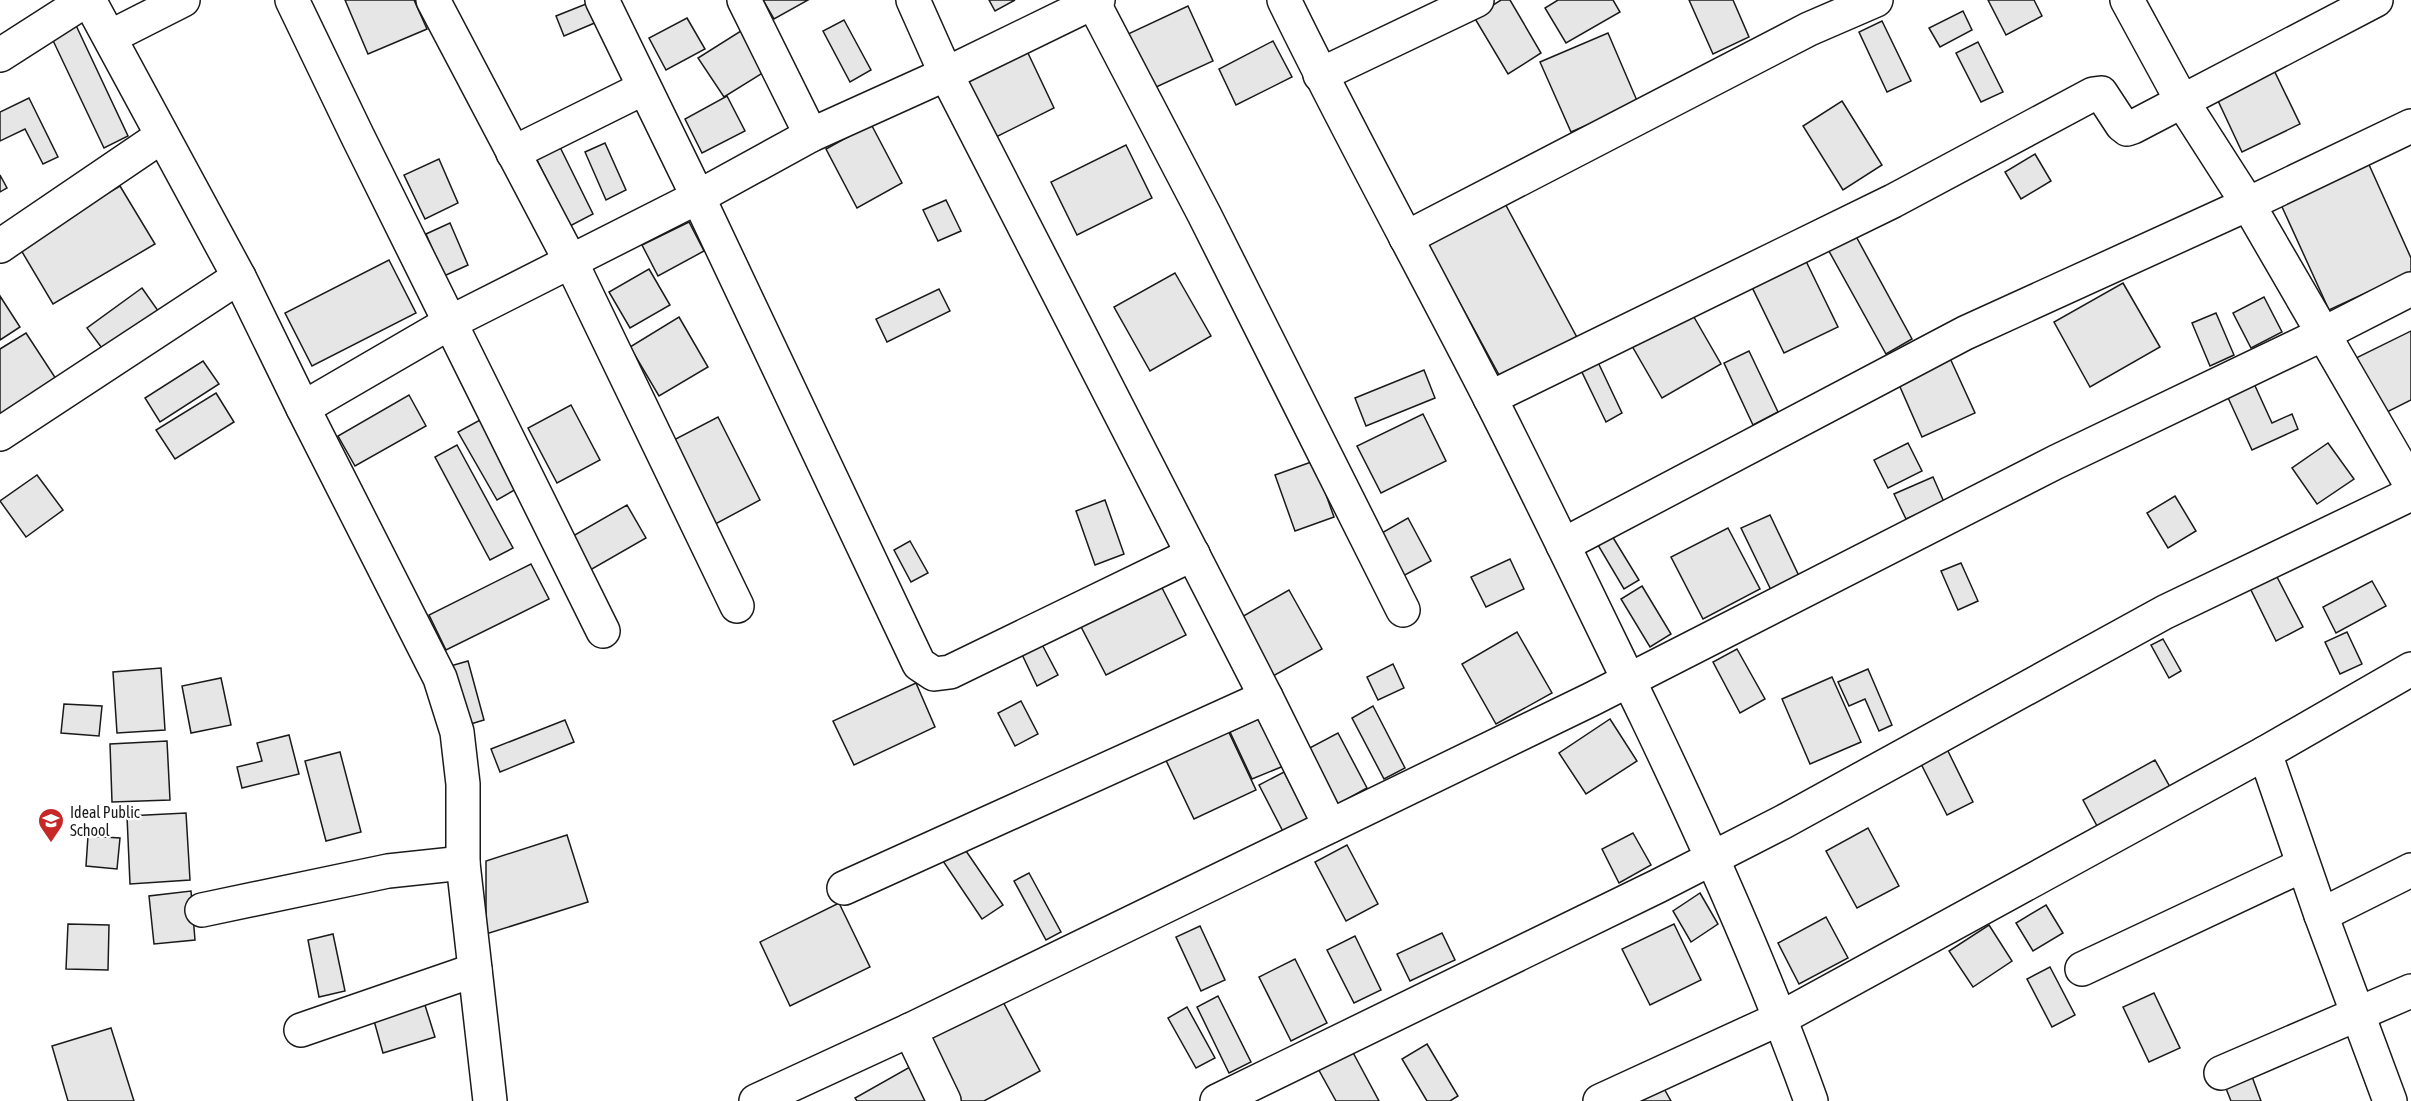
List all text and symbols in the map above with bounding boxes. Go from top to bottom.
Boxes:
place label: Ideal Public School [70,803,140,839]
school or university icon: Ideal Public School [36,806,66,844]

